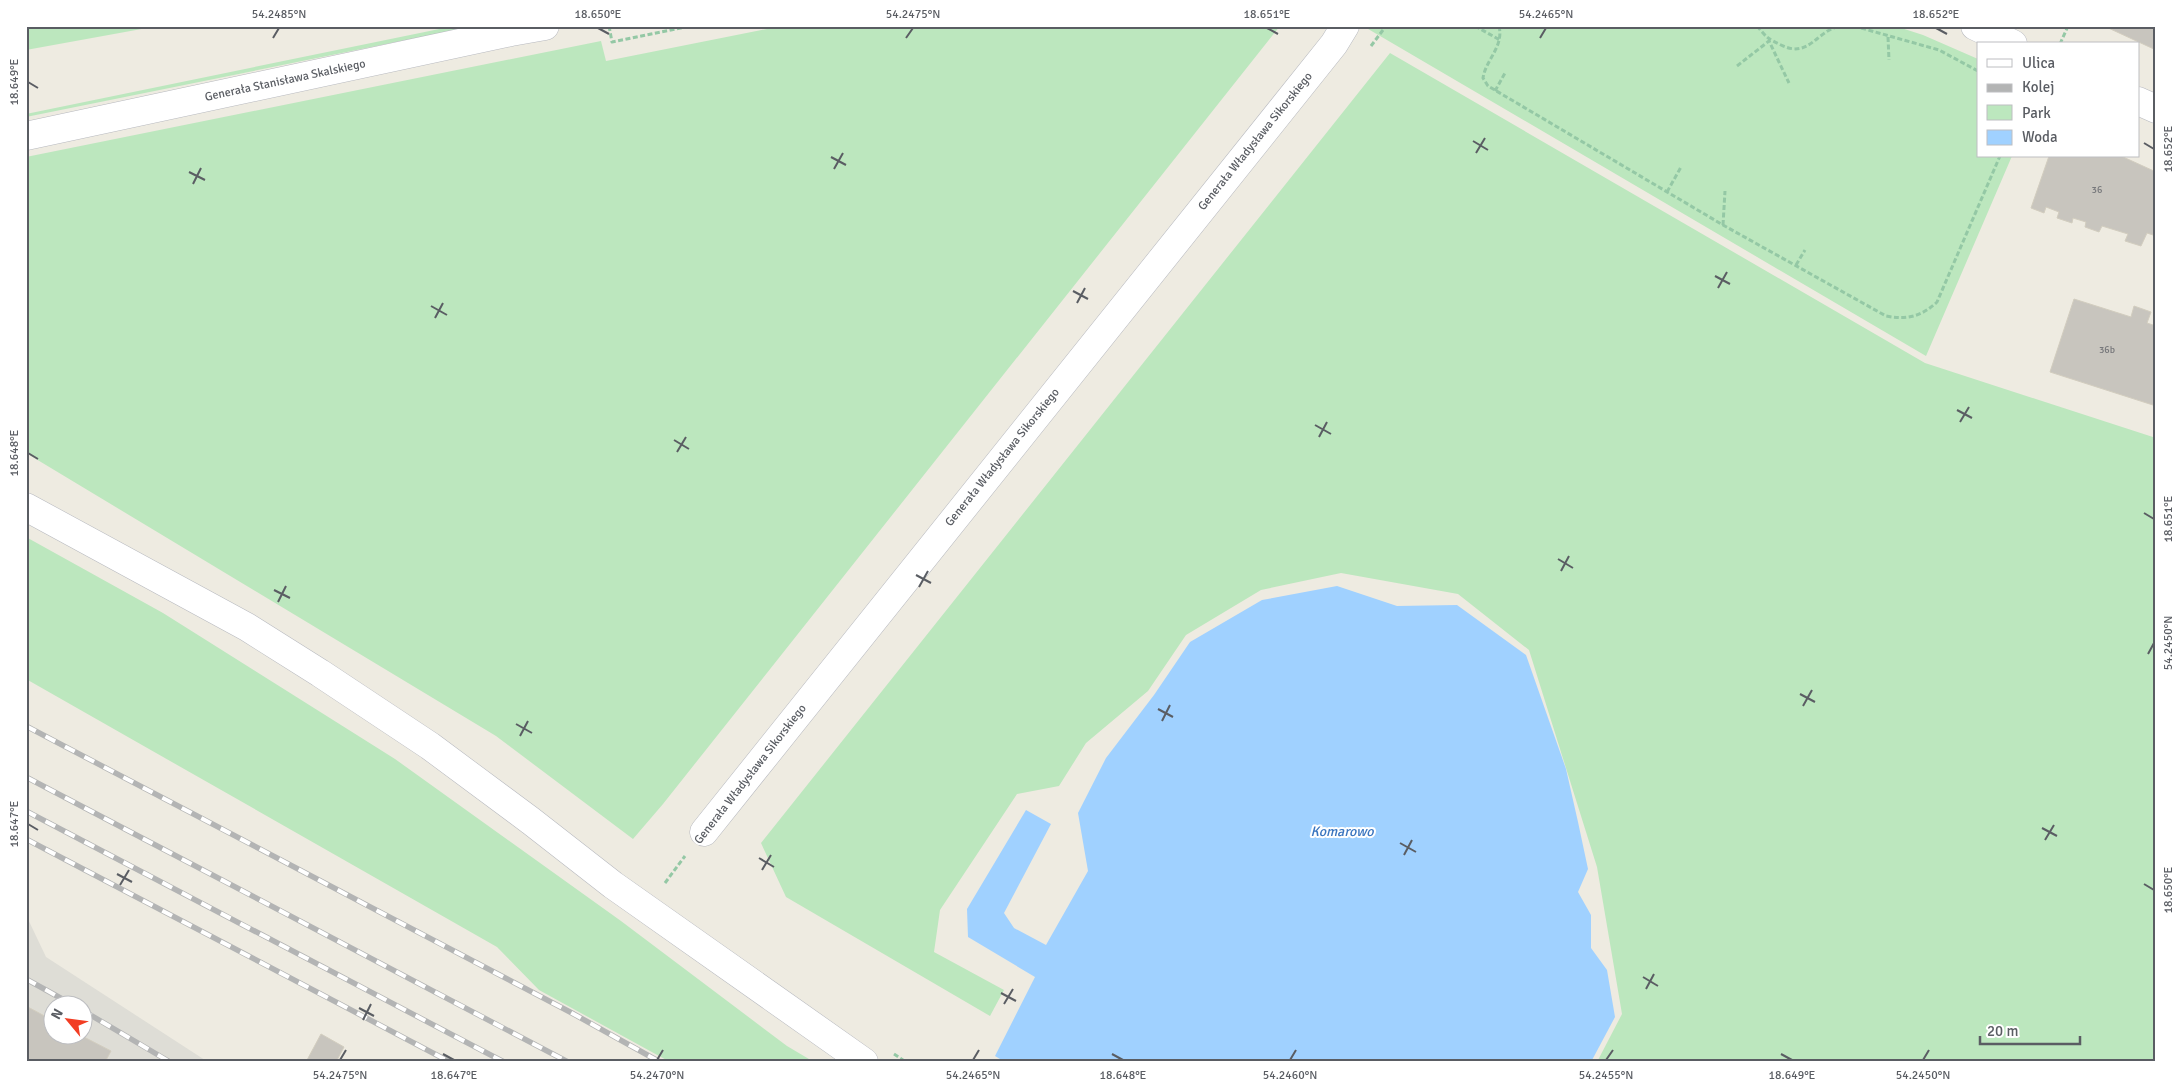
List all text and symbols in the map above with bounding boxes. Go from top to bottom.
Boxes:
text: 54.2485°N [252,7,306,22]
text: 18.650°E [575,7,622,22]
text: 54.2475°N [886,7,940,22]
text: 18.651°E [1244,7,1291,22]
text: 54.2465°N [1519,7,1573,22]
text: 18.652°E [1913,7,1960,22]
legend [1977,42,2140,158]
text: Ulica [2022,54,2055,72]
street label: Generała Stanisława Skalskiego [203,56,367,105]
text: 18.649°E [7,58,22,105]
street label: Generała Władysława Sikorskiego [1195,69,1316,213]
text: Kolej [2022,78,2054,96]
text: Park [2022,104,2051,122]
text: 18.652°E [2161,125,2176,172]
text: Woda [2022,128,2058,146]
house number: 36 [2092,184,2102,196]
house number: 36b [2099,344,2115,356]
street label: Generała Władysława Sikorskiego [942,385,1063,529]
text: 18.648°E [7,429,22,476]
text: 18.651°E [2161,495,2176,542]
text: 54.2450°N [2161,616,2176,670]
street label: Generała Władysława Sikorskiego [691,701,810,847]
text: 18.647°E [7,800,22,847]
water label: Komarowo [1311,823,1374,840]
text: 18.650°E [2161,866,2176,913]
north arrow [42,996,92,1046]
text: N [47,1006,67,1022]
scale bar [1980,1013,2080,1045]
text: 20 m [1987,1022,2018,1040]
text: 54.2475°N [313,1068,367,1083]
text: 18.647°E [431,1068,478,1083]
text: 54.2470°N [630,1068,684,1083]
text: 54.2465°N [946,1068,1000,1083]
text: 18.648°E [1100,1068,1147,1083]
text: 54.2460°N [1263,1068,1317,1083]
text: 54.2455°N [1579,1068,1633,1083]
text: 18.649°E [1769,1068,1816,1083]
text: 54.2450°N [1896,1068,1950,1083]

